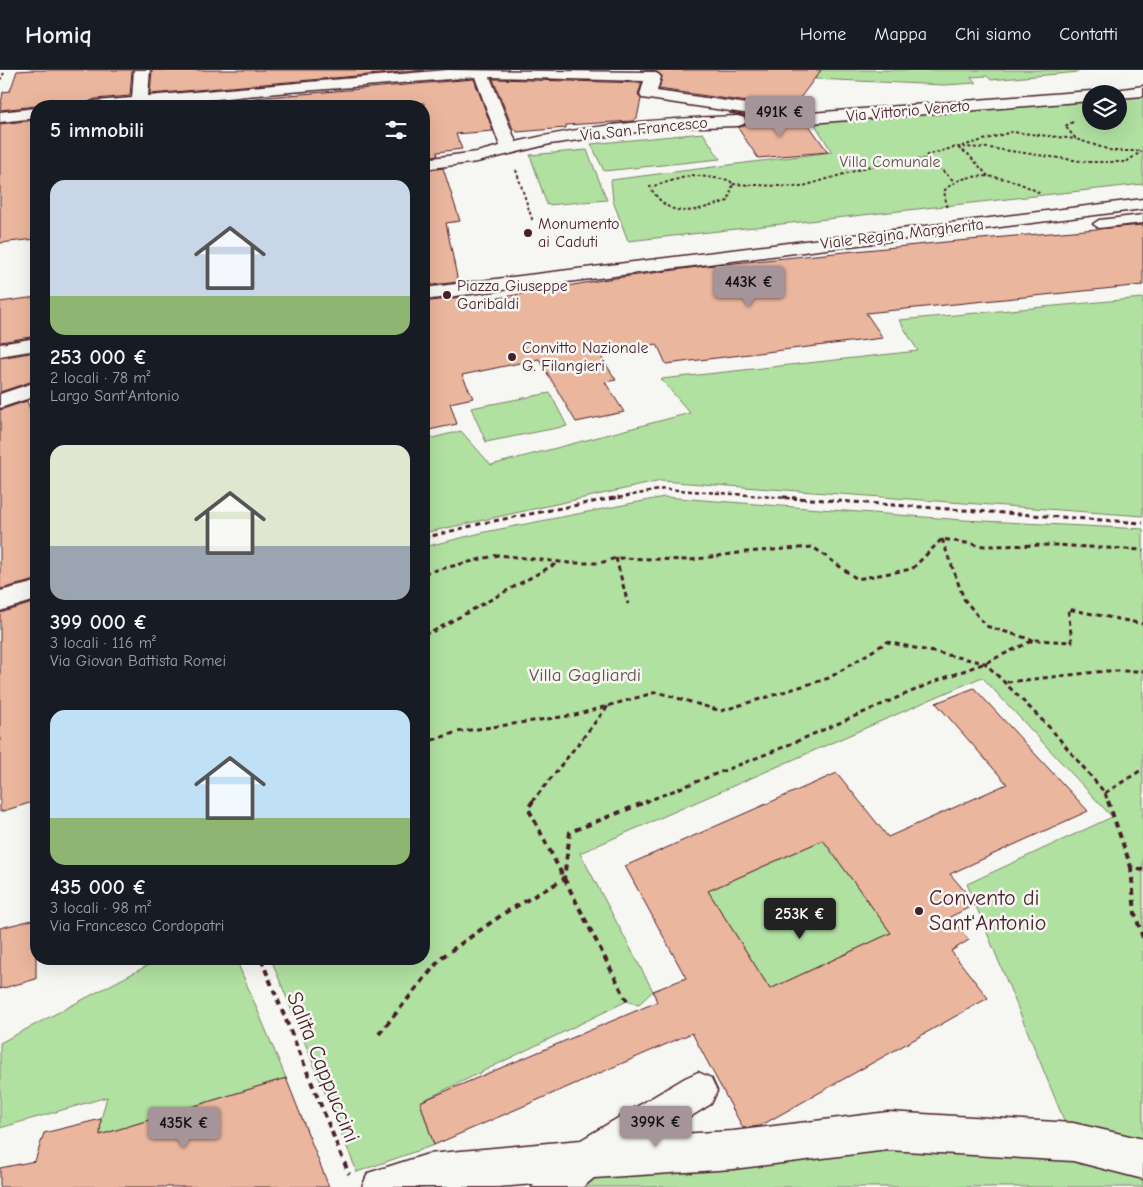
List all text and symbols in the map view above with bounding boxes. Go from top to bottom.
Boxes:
text: Homiq [25,21,92,49]
text: Home [800,24,846,45]
text: Mappa [874,24,927,45]
text: Chi siamo [955,24,1031,45]
text: Contatti [1059,24,1118,45]
map controls [1082,85,1127,130]
button: layers [1082,85,1127,130]
pin: 491K € [739,96,821,138]
street label: Via Vittorio Veneto [845,97,971,125]
text: 491K € [756,103,804,121]
street label: Via San Francesco [579,113,709,145]
icon: filters [382,116,410,144]
text: 5 immobili [50,118,144,142]
park label: Villa Comunale [839,153,941,171]
icon: home [185,213,275,303]
place label: Monumento ai Caduti [538,215,620,251]
street label: Viale Regina Margherita [819,215,985,253]
marker: Monumento ai Caduti [522,227,534,239]
pin: 443K € [708,266,790,308]
text: 443K € [725,273,773,291]
place label: Piazza Giuseppe Garibaldi [457,277,568,313]
marker: Piazza Giuseppe Garibaldi [441,289,453,301]
place label: Convitto Nazionale G. Filangieri [522,339,648,375]
text: 253 000 € [50,345,147,369]
marker: Convitto Nazionale G. Filangieri [506,351,518,363]
text: 2 locali · 78 m² [50,369,151,387]
text: Largo Sant'Antonio [50,387,179,405]
icon: home [185,478,275,568]
text: 399 000 € [50,610,148,634]
text: 3 locali · 116 m² [50,634,156,652]
text: Via Giovan Battista Romei [50,652,226,670]
park label: Villa Gagliardi [529,664,641,686]
icon: home [185,743,275,833]
text: 435 000 € [50,875,147,899]
place label: Convento di Sant'Antonio [929,885,1046,936]
pin: 253K € [759,898,841,940]
text: 3 locali · 98 m² [50,899,151,917]
text: 253K € [775,905,825,923]
marker: Convento di Sant'Antonio [913,905,925,917]
text: Via Francesco Cordopatri [50,917,224,935]
street label: Salita Cappuccini [281,988,365,1146]
pin: 435K € [143,1106,225,1149]
pin: 399K € [615,1106,697,1148]
text: 399K € [631,1113,681,1131]
text: 435K € [159,1114,209,1132]

